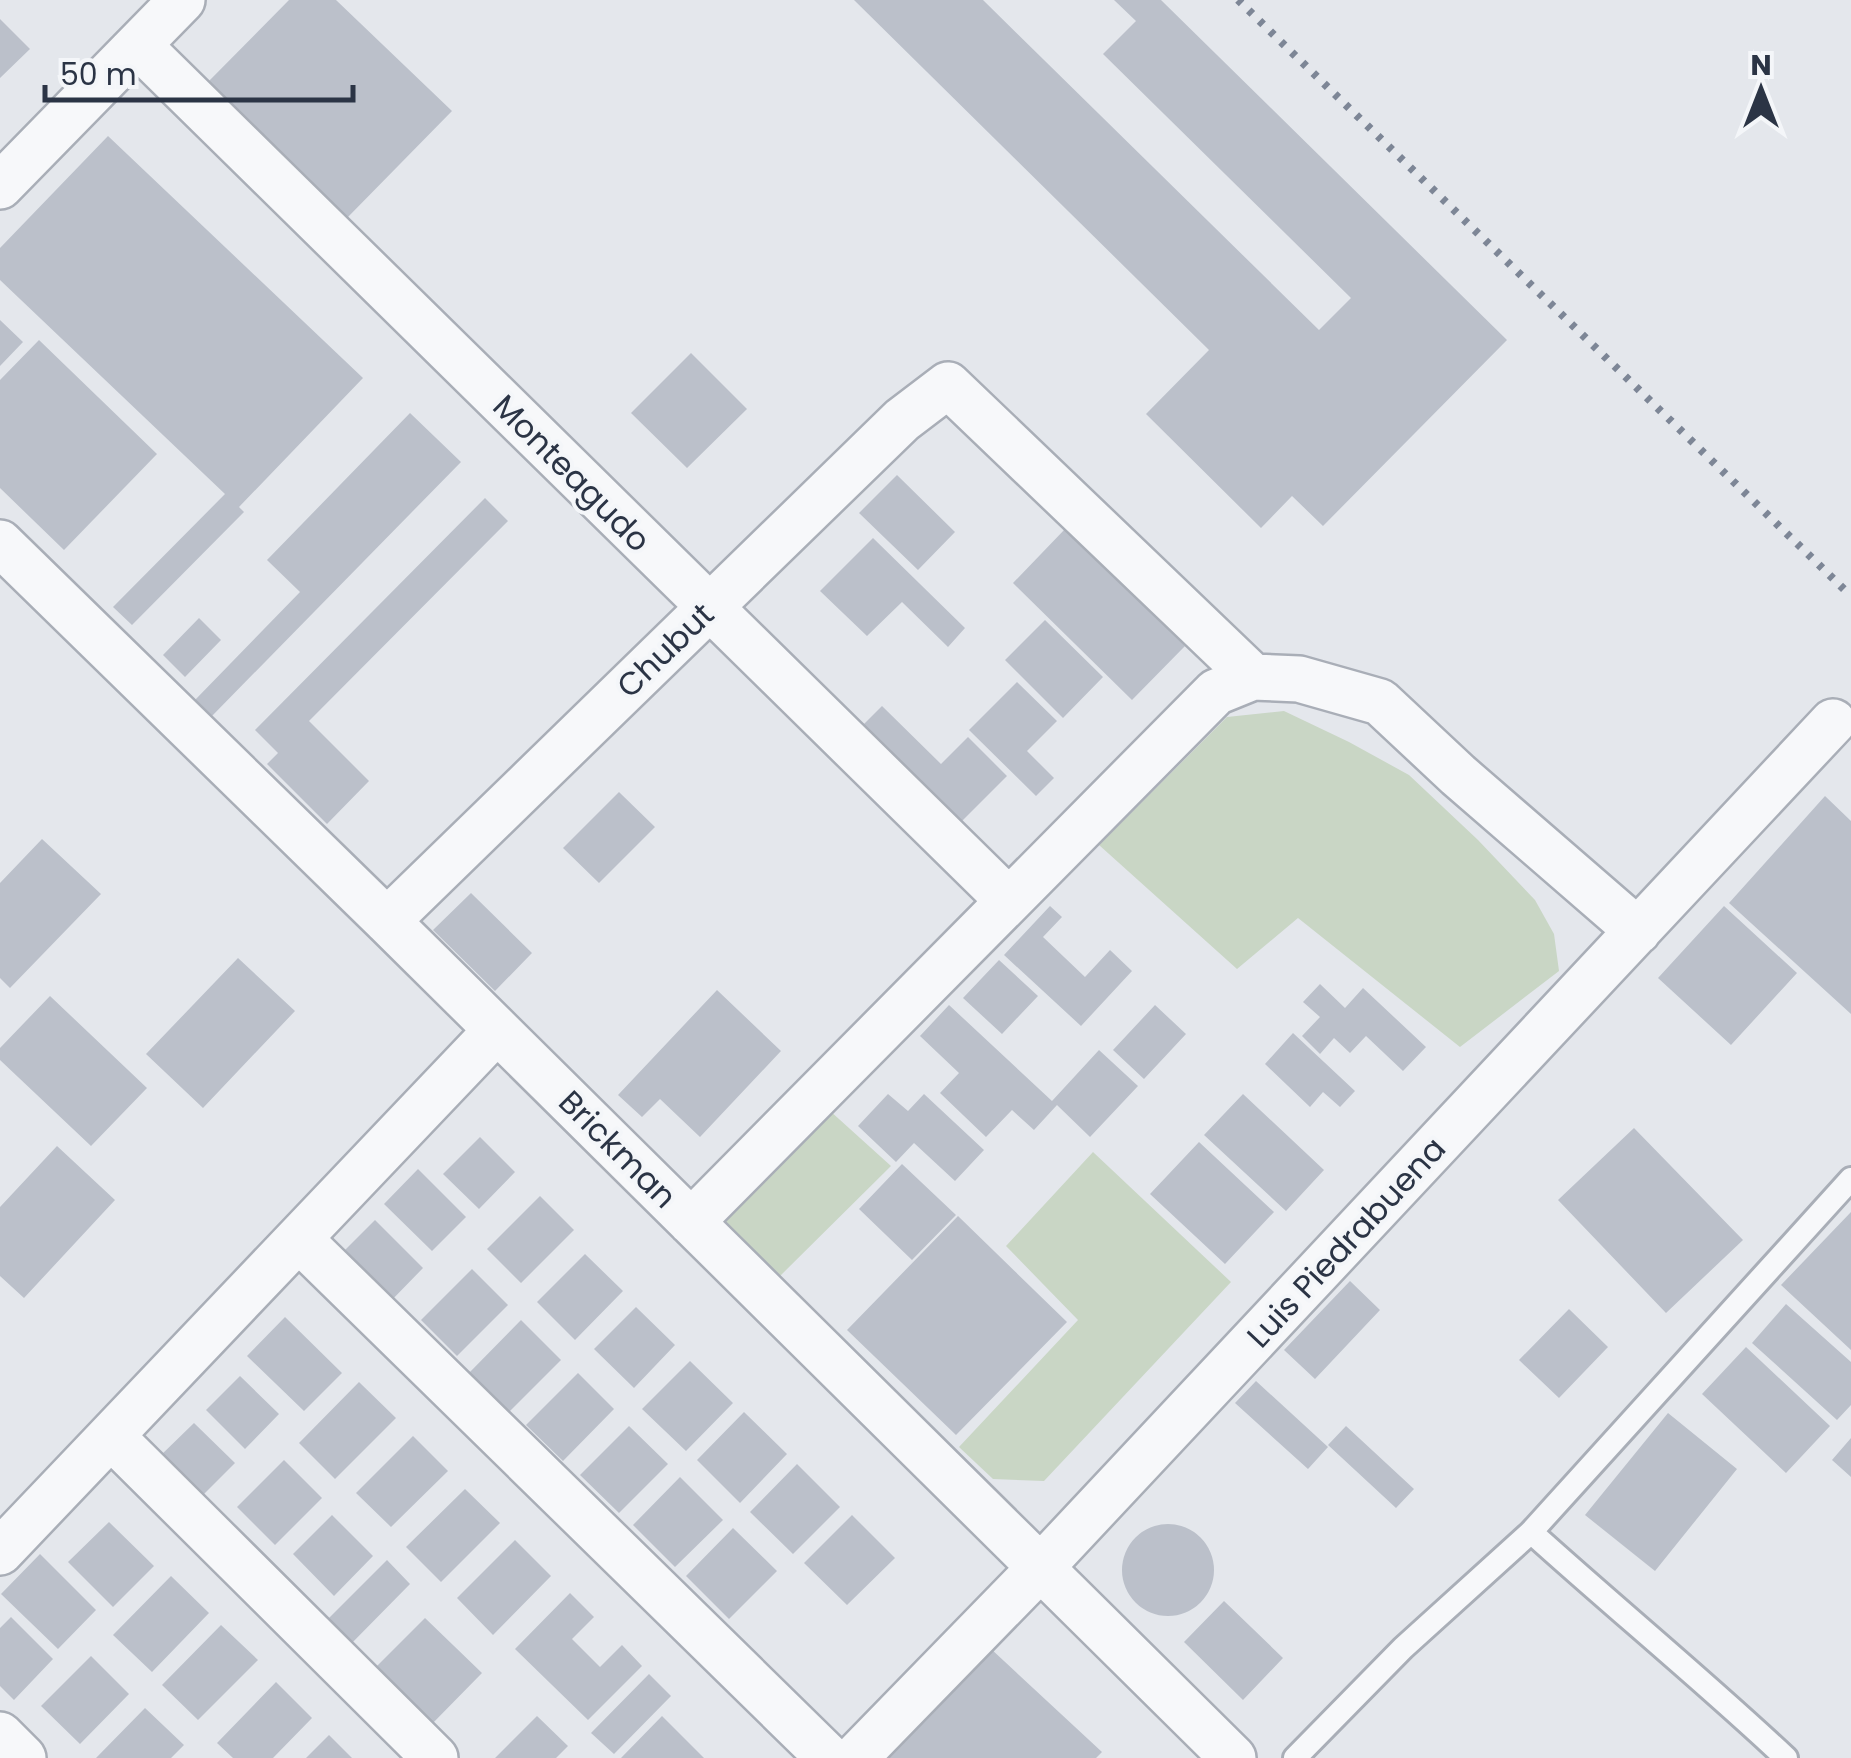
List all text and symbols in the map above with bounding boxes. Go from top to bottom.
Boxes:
scale bar [45,40,352,102]
north arrow [1711,40,1811,140]
text: N [1750,46,1772,85]
text: 50 m [60,53,137,96]
street label: Monteagudo [483,384,661,562]
street label: Chubut [606,592,724,708]
street label: Brickman [549,1080,687,1218]
street label: Luis Piedrabuena [1236,1127,1456,1357]

